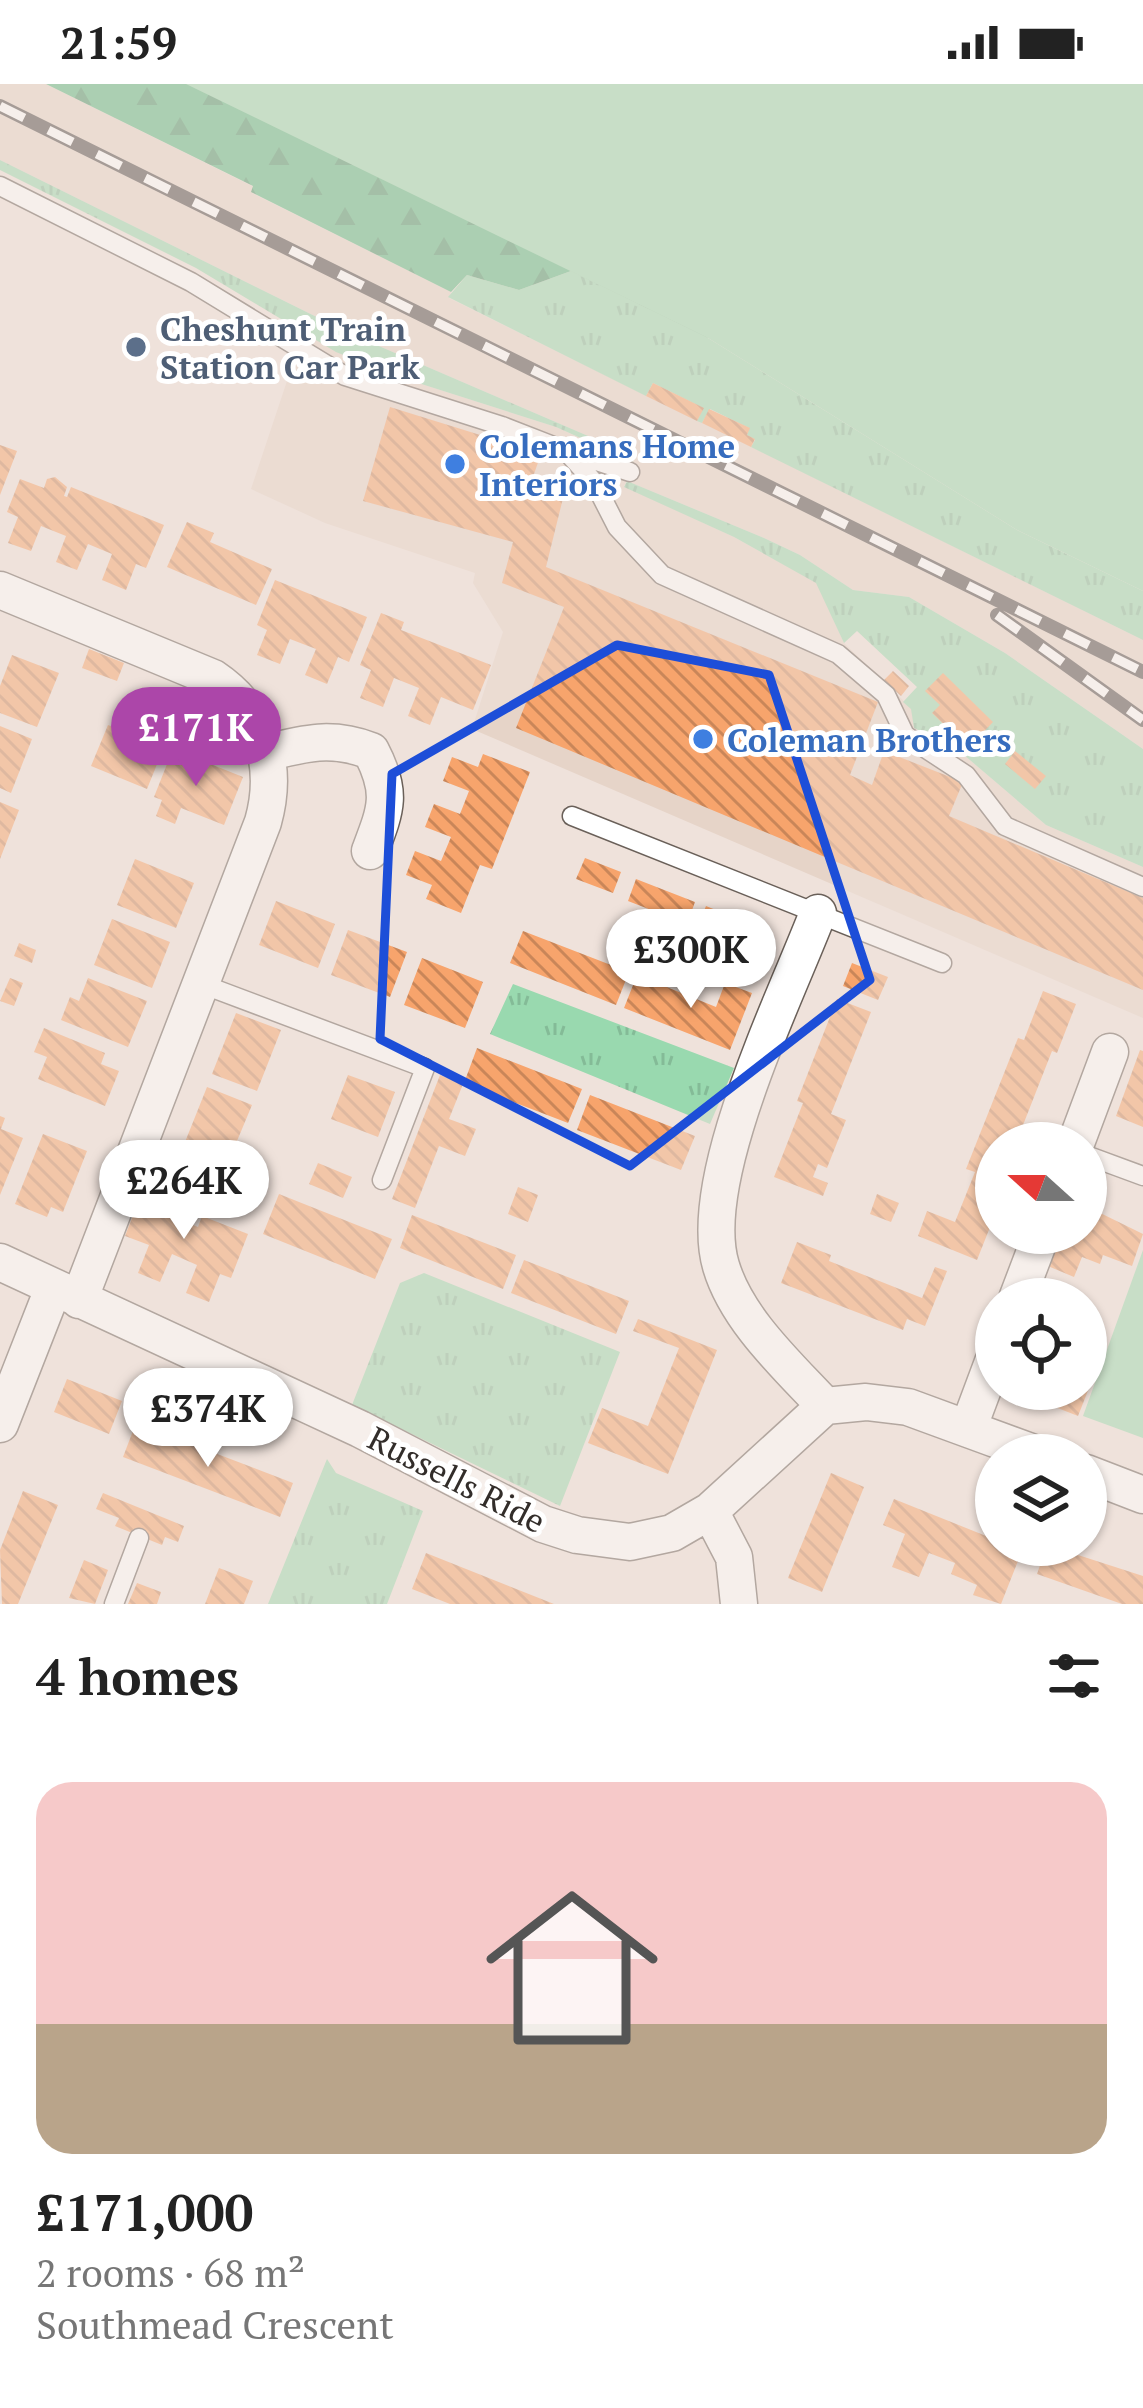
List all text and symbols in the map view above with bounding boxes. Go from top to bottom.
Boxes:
text: 21:59 [60,12,177,72]
place label: Cheshunt Train Station Car Park [160,307,420,388]
marker: Cheshunt Train Station Car Park [123,334,149,360]
place label: Colemans Home Interiors [479,424,735,505]
marker: Colemans Home Interiors [442,451,468,477]
pin: £171K [112,687,280,789]
text: £171K [138,700,254,752]
place label: Coleman Brothers [727,718,1011,761]
marker: Coleman Brothers [690,726,716,752]
pin: £300K [607,909,775,1011]
text: £300K [633,922,749,974]
north arrow [975,1122,1107,1254]
map controls [975,1122,1107,1566]
pin: £264K [100,1140,268,1242]
text: £264K [126,1153,242,1205]
button: locate [975,1278,1107,1410]
pin: £374K [124,1368,292,1470]
text: £374K [150,1381,266,1433]
street label: Russells Ride [361,1416,553,1542]
button: layers [975,1434,1107,1566]
text: 4 homes [36,1642,239,1710]
icon: filters [1041,1643,1107,1709]
icon: home [464,1860,680,2076]
text: £171,000 [36,2178,253,2246]
text: 2 rooms · 68 m² [36,2246,305,2298]
text: Southmead Crescent [36,2298,394,2350]

